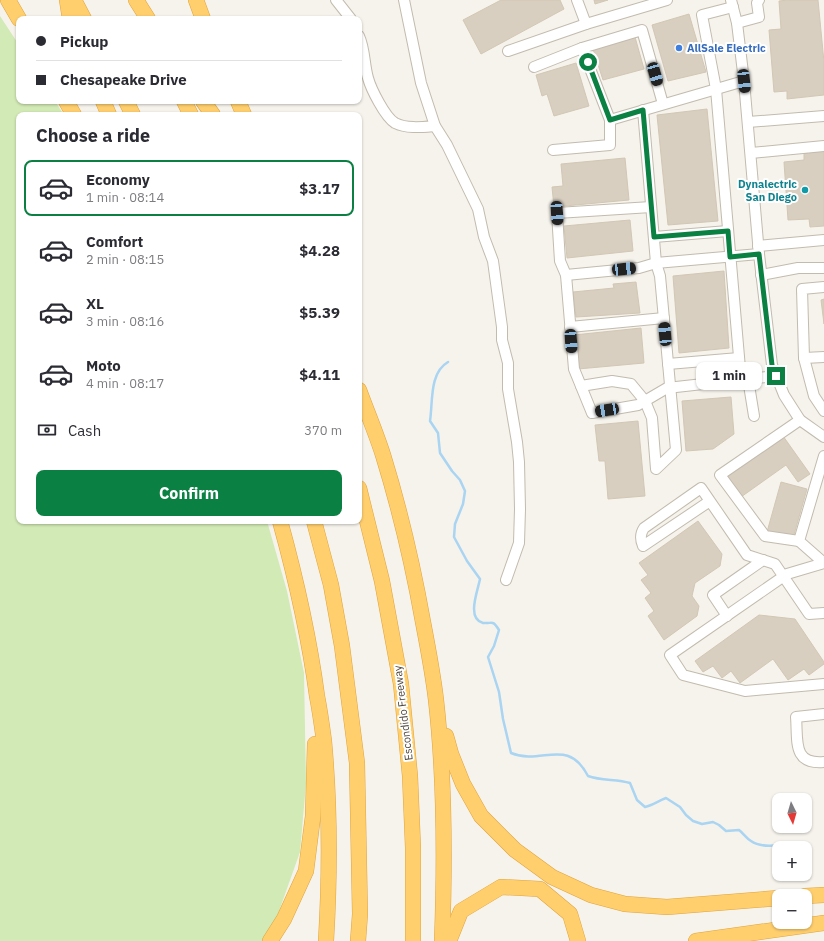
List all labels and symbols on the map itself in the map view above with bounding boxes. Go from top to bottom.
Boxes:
place label: AllSale Electric [687,41,766,55]
marker: AllSale Electric [674,43,684,53]
route start [579,53,597,71]
car [646,61,664,87]
car [737,68,751,94]
place label: Dynalectric San Diego [738,177,797,204]
marker: Dynalectric San Diego [800,185,810,195]
car [550,201,564,225]
car [611,262,637,276]
car [658,322,672,346]
car [564,329,578,353]
callout: 1 min [696,362,762,390]
route end [767,367,785,385]
car [594,402,620,418]
street label: Escondido Freeway [390,664,416,761]
north arrow [772,793,812,833]

